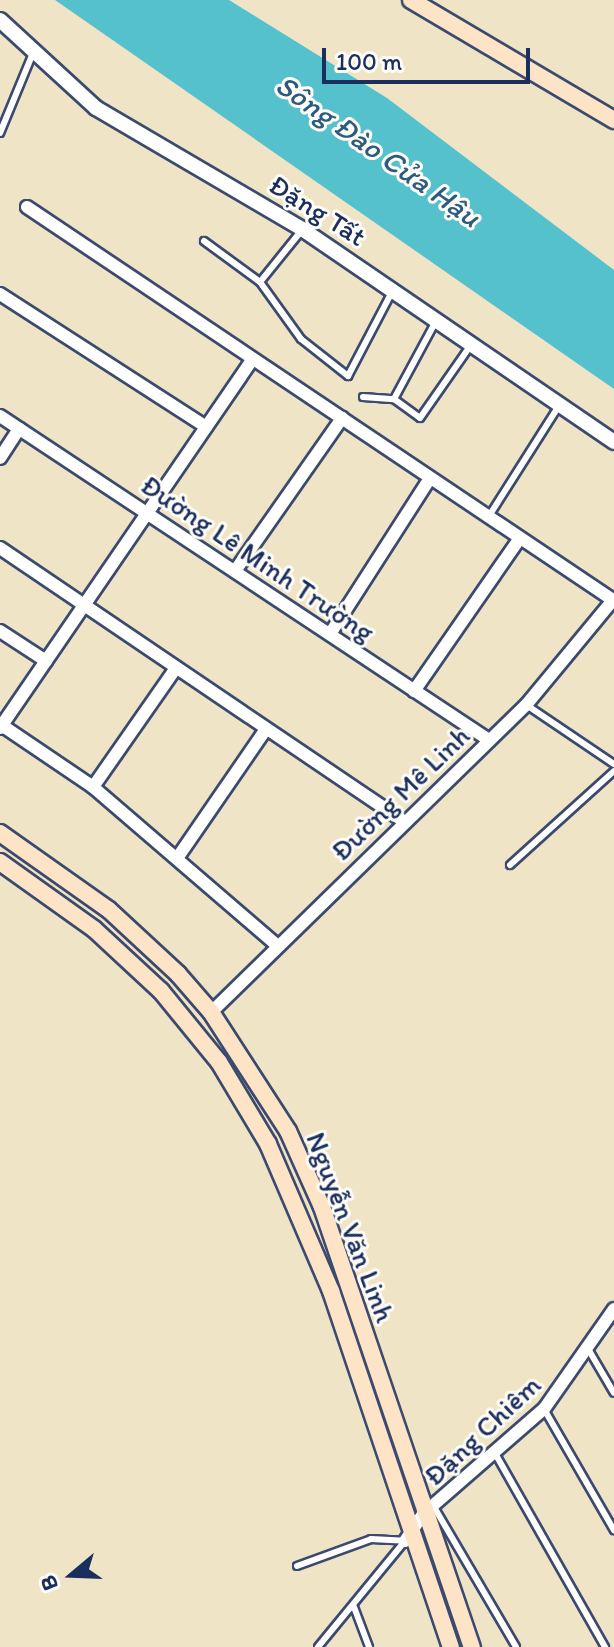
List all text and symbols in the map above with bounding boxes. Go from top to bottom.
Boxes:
scale bar [326,32,534,82]
text: 100 m [336,47,402,76]
water label: Sông Đào Cửa Hậu [269,67,487,235]
street label: Đặng Tất [263,167,373,253]
street label: Đường Lê Minh Trường [136,468,380,648]
street label: Đường Mê Linh [324,719,476,867]
street label: Nguyễn Văn Linh [299,1127,403,1327]
street label: Đặng Chiêm [417,1368,547,1492]
north arrow [32,1535,112,1615]
text: B [34,1572,64,1594]

